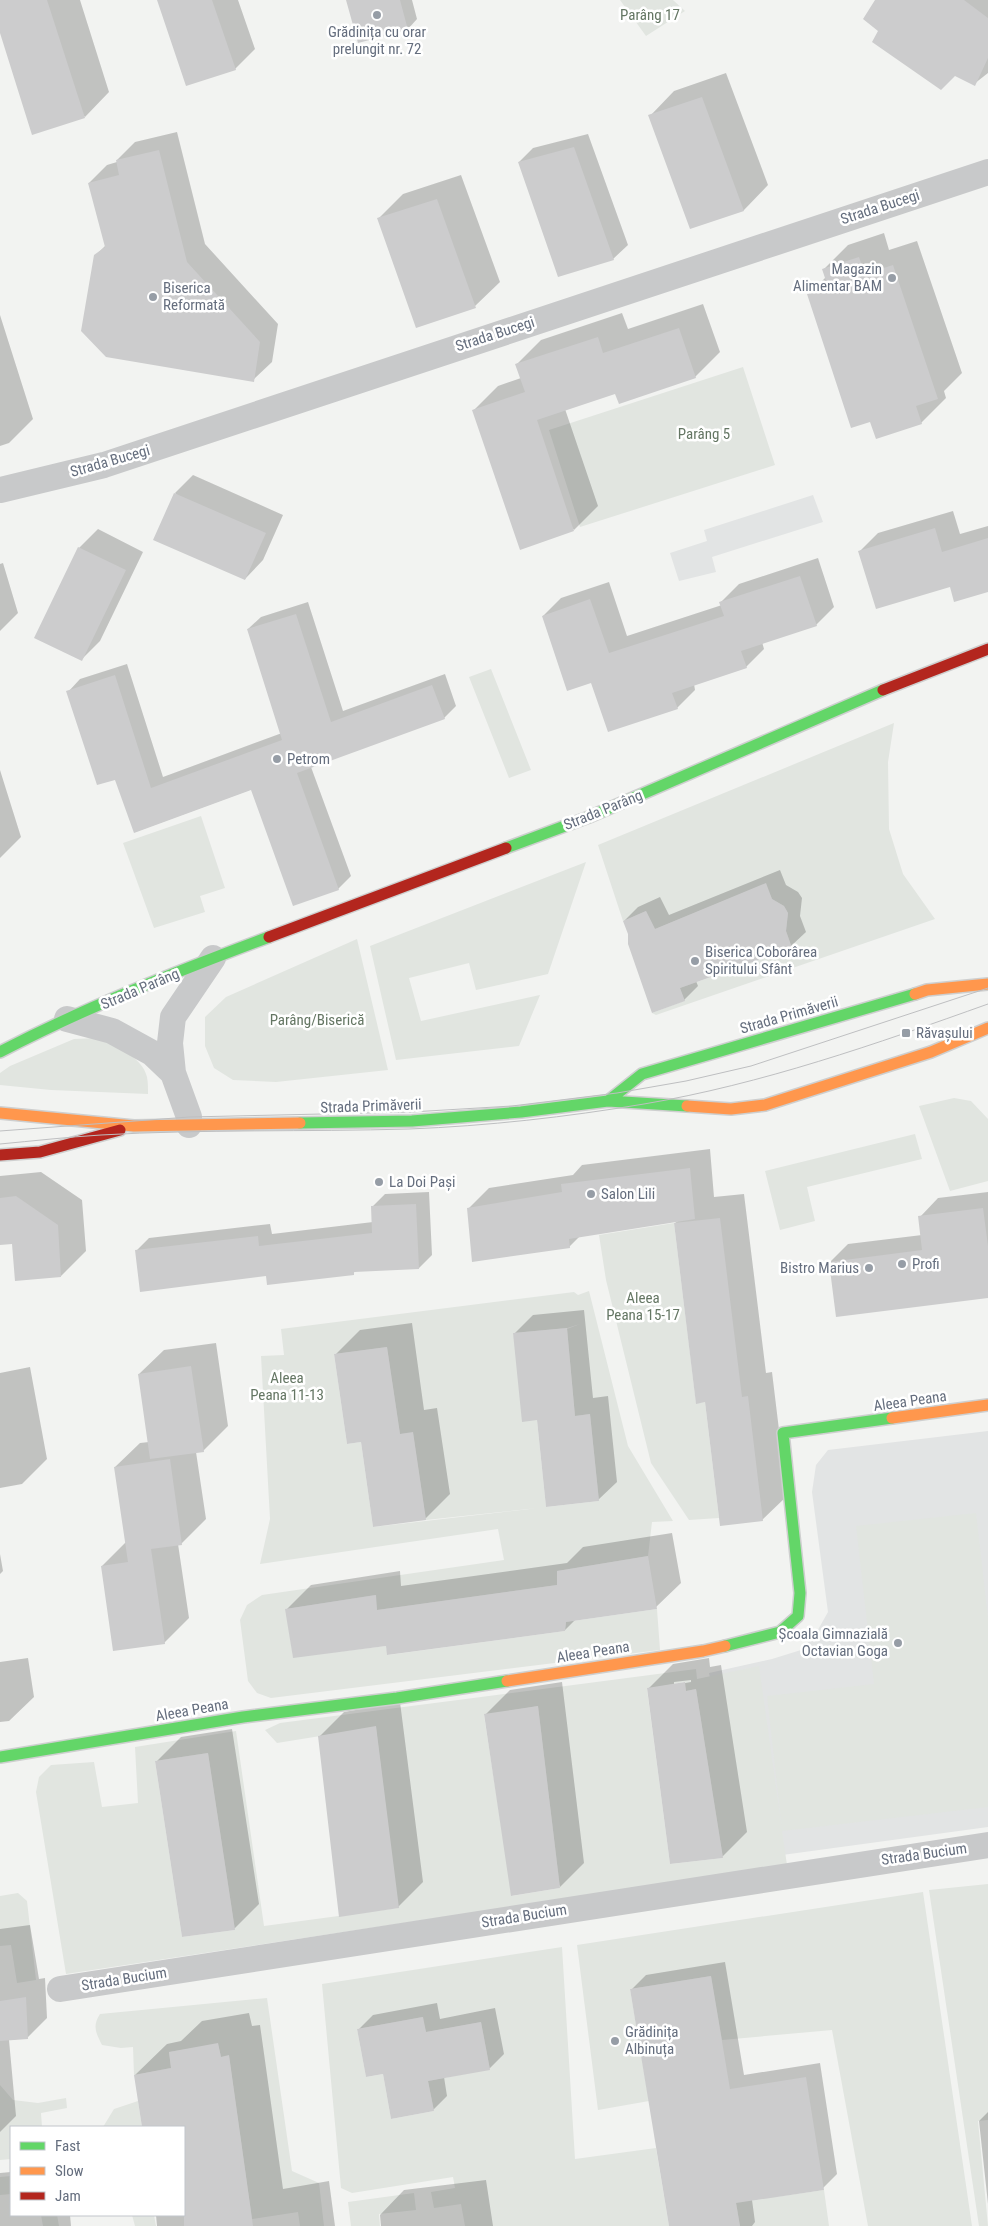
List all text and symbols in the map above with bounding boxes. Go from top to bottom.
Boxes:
park label: Parâng 17 [620,6,680,24]
marker: Grădinița cu orar prelungit nr. 72 [371,9,383,21]
place label: Grădinița cu orar prelungit nr. 72 [328,23,427,58]
street label: Strada Bucegi [838,186,922,228]
place label: Magazin Alimentar BAM [793,260,882,295]
marker: Magazin Alimentar BAM [886,272,898,284]
place label: Biserica Reformată [163,279,225,314]
marker: Biserica Reformată [147,291,159,303]
street label: Strada Bucegi [453,313,537,355]
park label: Parâng 5 [678,425,730,443]
street label: Strada Bucegi [68,441,152,481]
place label: Petrom [287,750,330,768]
marker: Petrom [271,753,283,765]
street label: Strada Parâng [561,786,645,834]
place label: Biserica Coborârea Spiritului Sfânt [705,943,817,978]
marker: Biserica Coborârea Spiritului Sfânt [689,955,701,967]
street label: Strada Parâng [98,964,182,1014]
street label: Strada Primăverii [738,992,840,1038]
park label: Parâng/Biserică [270,1011,364,1029]
place label: Răvașului [916,1024,973,1042]
marker: Răvașului [900,1027,912,1039]
street label: Strada Primăverii [320,1095,422,1117]
place label: La Doi Pași [389,1173,455,1191]
marker: La Doi Pași [373,1176,385,1188]
place label: Salon Lili [601,1185,655,1203]
marker: Salon Lili [585,1188,597,1200]
place label: Profi [912,1255,940,1273]
marker: Profi [896,1258,908,1270]
place label: Bistro Marius [780,1259,859,1277]
marker: Bistro Marius [863,1262,875,1274]
park label: Aleea Peana 15-17 [606,1289,680,1324]
park label: Aleea Peana 11-13 [250,1369,324,1404]
street label: Aleea Peana [872,1387,948,1415]
place label: Școala Gimnazială Octavian Goga [779,1625,888,1660]
street label: Aleea Peana [555,1637,631,1667]
marker: Școala Gimnazială Octavian Goga [892,1637,904,1649]
street label: Aleea Peana [154,1695,230,1725]
street label: Strada Bucium [880,1839,968,1869]
street label: Strada Bucium [480,1900,568,1932]
street label: Strada Bucium [80,1963,168,1995]
place label: Grădinița Albinuța [625,2023,679,2058]
marker: Grădinița Albinuța [609,2035,621,2047]
legend [10,2126,185,2216]
text: Fast [55,2137,80,2155]
text: Slow [55,2162,84,2180]
text: Jam [55,2187,81,2205]

